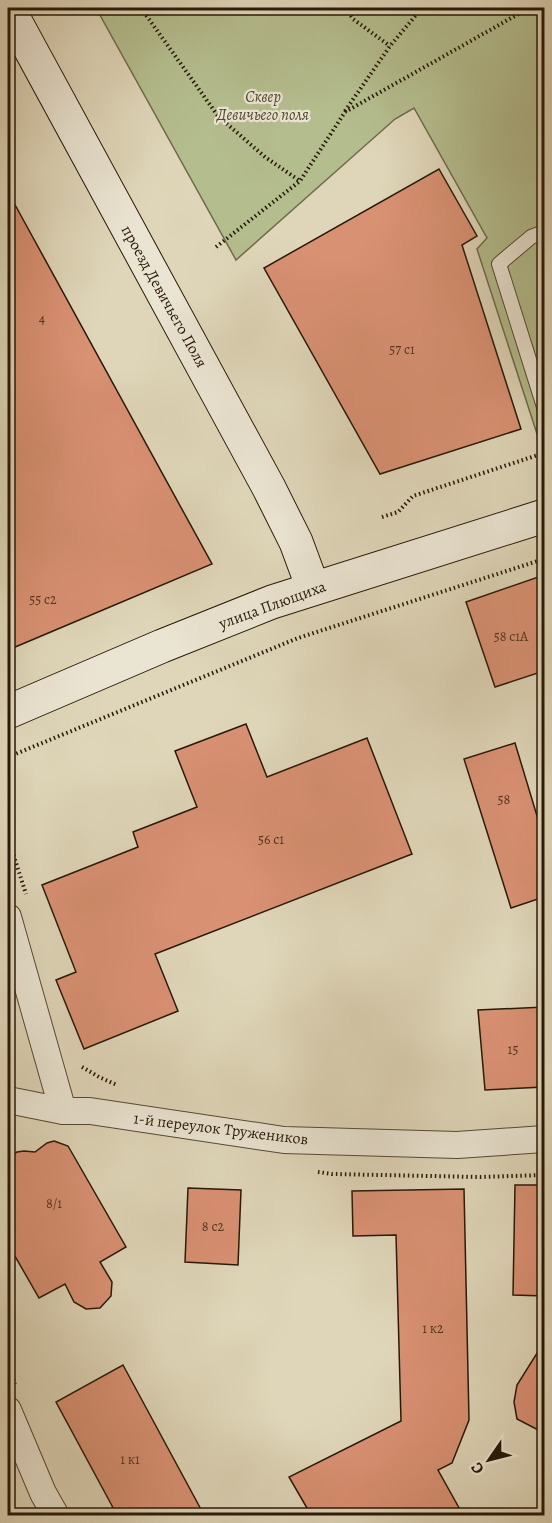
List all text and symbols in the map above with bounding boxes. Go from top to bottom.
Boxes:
park label: Сквер Девичьего поля [216,86,309,126]
street label: проезд Девичьего Поля [116,221,213,372]
house number: 4 [39,309,45,328]
house number: 57 с1 [389,340,415,359]
street label: улица Плющиха [215,575,330,635]
house number: 55 с2 [29,590,57,609]
house number: 58 с1А [494,627,529,646]
house number: 58 [498,790,511,809]
house number: 56 с1 [258,830,284,849]
house number: 15 [508,1040,518,1059]
street label: 1-й переулок Тружеников [132,1107,310,1151]
house number: 8/1 [46,1194,62,1213]
house number: 8 с2 [202,1217,224,1236]
house number: 1 к2 [422,1319,444,1338]
north arrow [459,1430,519,1490]
house number: 1 к1 [120,1450,140,1469]
text: С [466,1458,489,1478]

